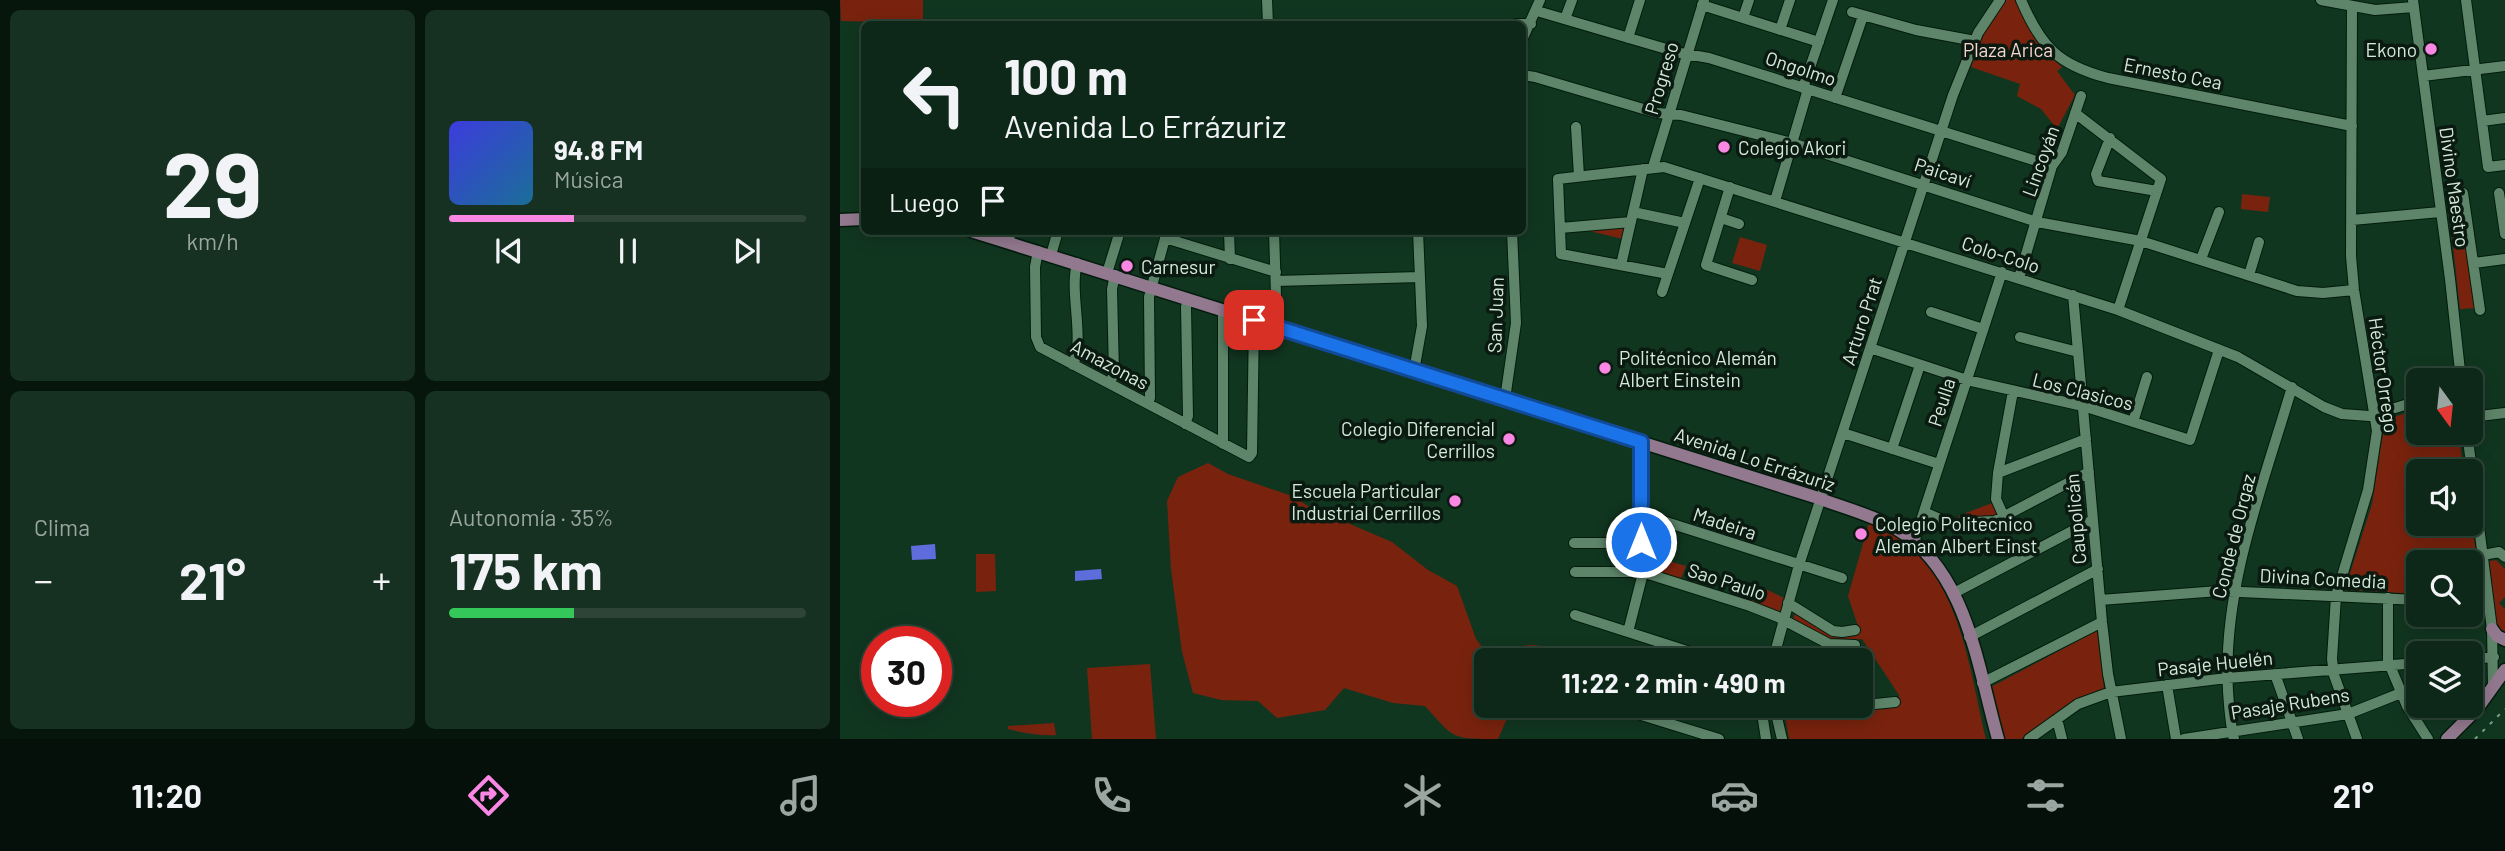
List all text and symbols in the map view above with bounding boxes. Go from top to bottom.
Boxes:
park label: Plaza Arica [1963,38,2053,61]
place label: Ekono [2366,38,2417,61]
street label: Progreso [1639,39,1683,117]
marker: Ekono [2423,41,2439,57]
text: 100 m [1004,46,1128,105]
street label: Ongolmo [1763,46,1839,90]
icon: left [889,49,980,140]
street label: Ernesto Cea [2122,52,2224,94]
text: Avenida Lo Errázuriz [1004,106,1286,144]
street label: Lincoyán [2017,122,2063,200]
street label: Divino Maestro [2435,125,2475,249]
text: 29 [163,127,262,236]
text: 94.8 FM [554,134,643,165]
place label: Colegio Akori [1738,136,1846,159]
marker: Colegio Akori [1716,139,1732,155]
street label: Paicaví [1912,152,1974,192]
text: Música [554,165,623,193]
icon: arrive [974,182,1012,220]
text: Luego [889,186,960,217]
text: km/h [186,227,239,255]
street label: Colo-Colo [1959,231,2043,277]
icon: previous [490,232,528,270]
icon: pause [609,232,647,270]
icon: next [728,232,766,270]
place label: Carnesur [1141,255,1215,278]
marker: Carnesur [1119,258,1135,274]
street label: Arturo Prat [1836,274,1886,368]
street label: San Juan [1482,277,1508,353]
pin [1224,290,1284,350]
icon: arrive [1235,301,1273,339]
street label: Héctor Orrego [2365,316,2403,434]
street label: Amazonas [1067,334,1153,394]
place label: Politécnico Alemán Albert Einstein [1619,346,1777,391]
marker: Politécnico Alemán Albert Einstein [1597,360,1613,376]
street label: Los Clasicos [2030,367,2136,415]
north arrow [2406,368,2483,444]
map controls [2406,368,2483,718]
street label: Peulla [1922,375,1960,429]
place label: Colegio Diferencial Cerrillos [1341,417,1495,462]
street label: Avenida Lo Errázuriz [1672,422,1838,496]
marker: Colegio Diferencial Cerrillos [1501,431,1517,447]
button: sound [2406,459,2483,536]
street label: Conde de Orgaz [2206,471,2260,601]
street label: Caupolicán [2060,473,2090,565]
place label: Escuela Particular Industrial Cerrillos [1291,479,1441,524]
marker: Escuela Particular Industrial Cerrillos [1447,493,1463,509]
street label: Madeira [1690,502,1760,544]
text: Autonomía · 35% [449,503,613,531]
position arrow [1604,505,1678,579]
place label: Colegio Politecnico Aleman Albert Einst [1875,512,2037,557]
text: Clima [34,513,90,541]
marker: Colegio Politecnico Aleman Albert Einst [1853,526,1869,542]
text: 175 km [449,538,603,600]
text: 21° [179,548,246,610]
button: search [2406,550,2483,627]
text: − [34,556,53,602]
text: + [372,556,391,602]
street label: Sao Paulo [1685,558,1769,604]
street label: Divina Comedia [2259,563,2387,593]
speed limit sign: 30 [861,626,952,717]
button: layers [2406,641,2483,718]
street label: Pasaje Huelén [2156,646,2274,680]
text: 11:22 · 2 min · 490 m [1562,667,1785,698]
street label: Pasaje Rubens [2229,682,2351,724]
icon: directions [464,771,513,820]
icon: music [776,771,825,820]
icon: phone [1087,771,1136,820]
icon: climate [1398,771,1447,820]
icon: car [1710,771,1759,820]
icon: filters [2021,771,2070,820]
text: 11:20 [131,776,202,814]
text: 21° [2333,776,2374,814]

